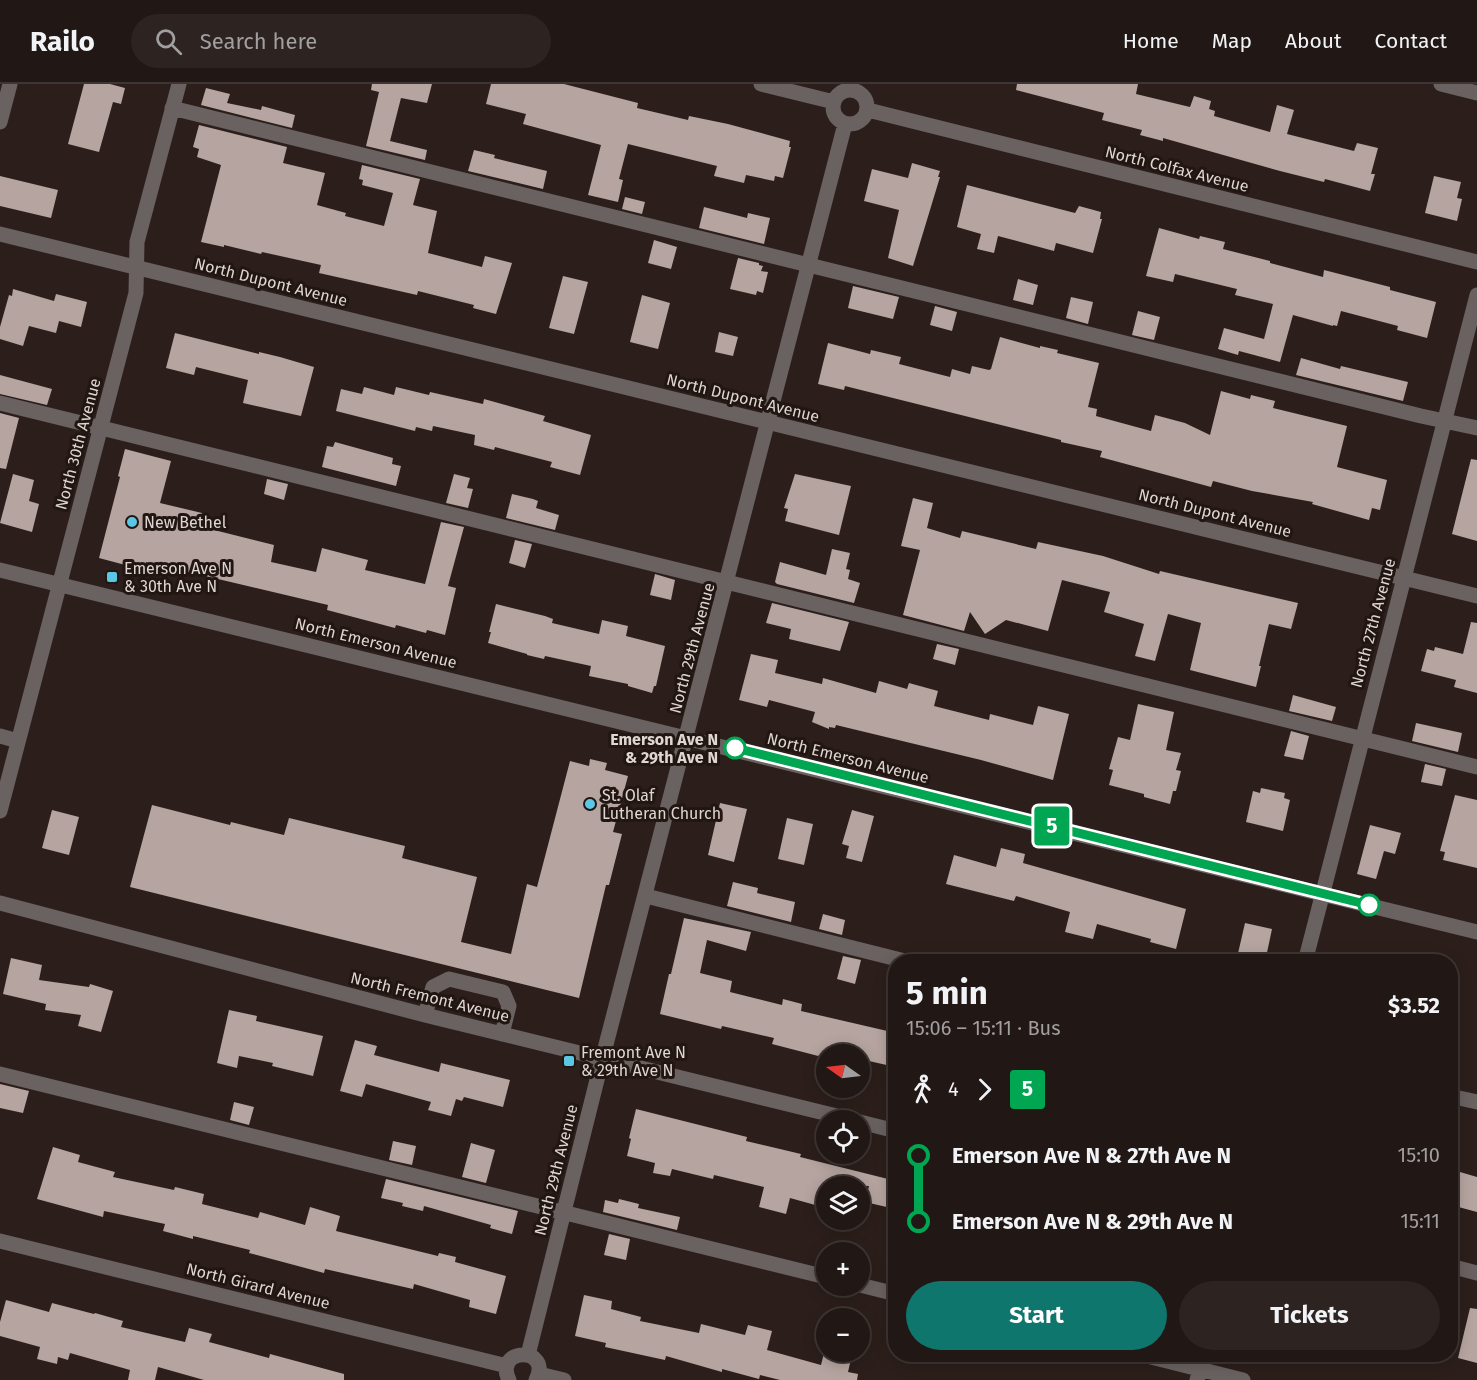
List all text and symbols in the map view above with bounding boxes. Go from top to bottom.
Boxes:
search box [131,14,551,68]
text: Railo [30,25,95,58]
icon: search [152,25,185,58]
text: Search here [200,28,317,55]
text: Home [1123,28,1179,54]
text: Map [1212,28,1252,54]
text: About [1285,28,1342,54]
text: Contact [1375,28,1447,54]
street label: North Colfax Avenue [1103,142,1251,196]
street label: North Dupont Avenue [193,254,349,310]
street label: North Dupont Avenue [665,370,821,426]
street label: North 30th Avenue [51,376,105,512]
street label: North Dupont Avenue [1137,485,1293,541]
place label: New Bethel [144,513,227,532]
marker: New Bethel [125,515,139,529]
street label: North 27th Avenue [1347,556,1399,690]
place label: Emerson Ave N & 30th Ave N [124,559,232,596]
marker: Emerson Ave N & 30th Ave N [105,570,119,584]
street label: North 29th Avenue [665,581,719,715]
street label: North Emerson Avenue [293,614,459,672]
street label: North Emerson Avenue [765,729,931,787]
place label: Emerson Ave N & 29th Ave N [610,730,718,767]
marker: Emerson Ave N & 29th Ave N [724,737,746,759]
place label: St. Olaf Lutheran Church [602,786,721,823]
marker: St. Olaf Lutheran Church [583,797,597,811]
line badge: 5 [1032,806,1072,846]
text: 5 [1046,813,1058,839]
unlabelled marker [1358,894,1380,916]
street label: North Fremont Avenue [349,968,511,1026]
text: 5 min [906,973,988,1013]
text: $3.52 [1388,992,1440,1019]
text: 15:06 – 15:11 · Bus [906,1016,1061,1040]
place label: Fremont Ave N & 29th Ave N [581,1043,686,1080]
north arrow [816,1044,870,1098]
map controls [816,1044,870,1362]
marker: Fremont Ave N & 29th Ave N [562,1054,576,1068]
icon: walk [906,1073,939,1106]
icon: forward [968,1073,1001,1106]
text: 5 [1022,1076,1033,1102]
text: 4 [948,1077,959,1101]
street label: North 29th Avenue [531,1102,581,1238]
button: locate [816,1110,870,1164]
text: Emerson Ave N & 27th Ave N [952,1142,1231,1169]
text: 15:10 [1398,1143,1440,1167]
button: layers [816,1176,870,1230]
text: Emerson Ave N & 29th Ave N [952,1208,1233,1235]
text: 15:11 [1400,1209,1440,1233]
button: + [816,1242,870,1296]
street label: North Girard Avenue [184,1259,332,1313]
button: Start [906,1281,1167,1350]
button: Tickets [1179,1281,1440,1350]
button: − [816,1308,870,1362]

